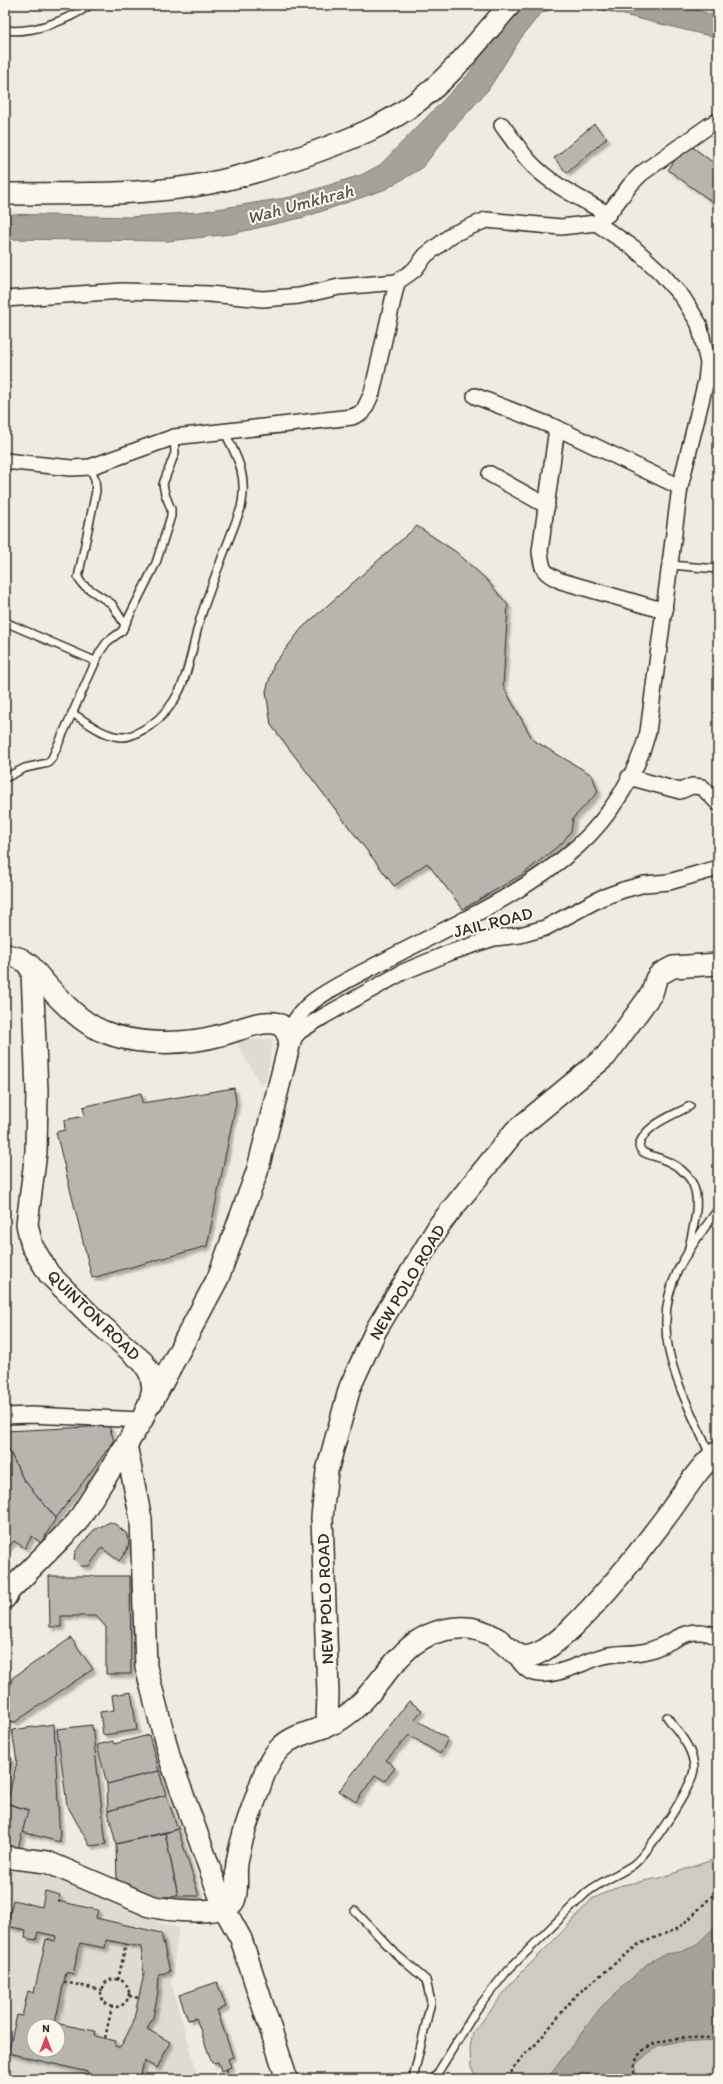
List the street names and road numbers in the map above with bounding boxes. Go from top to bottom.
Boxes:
street label: JAIL ROAD [451,903,535,941]
street label: NEW POLO ROAD [365,1221,449,1343]
street label: QUINTON ROAD [43,1266,145,1364]
street label: NEW POLO ROAD [313,1533,337,1665]

